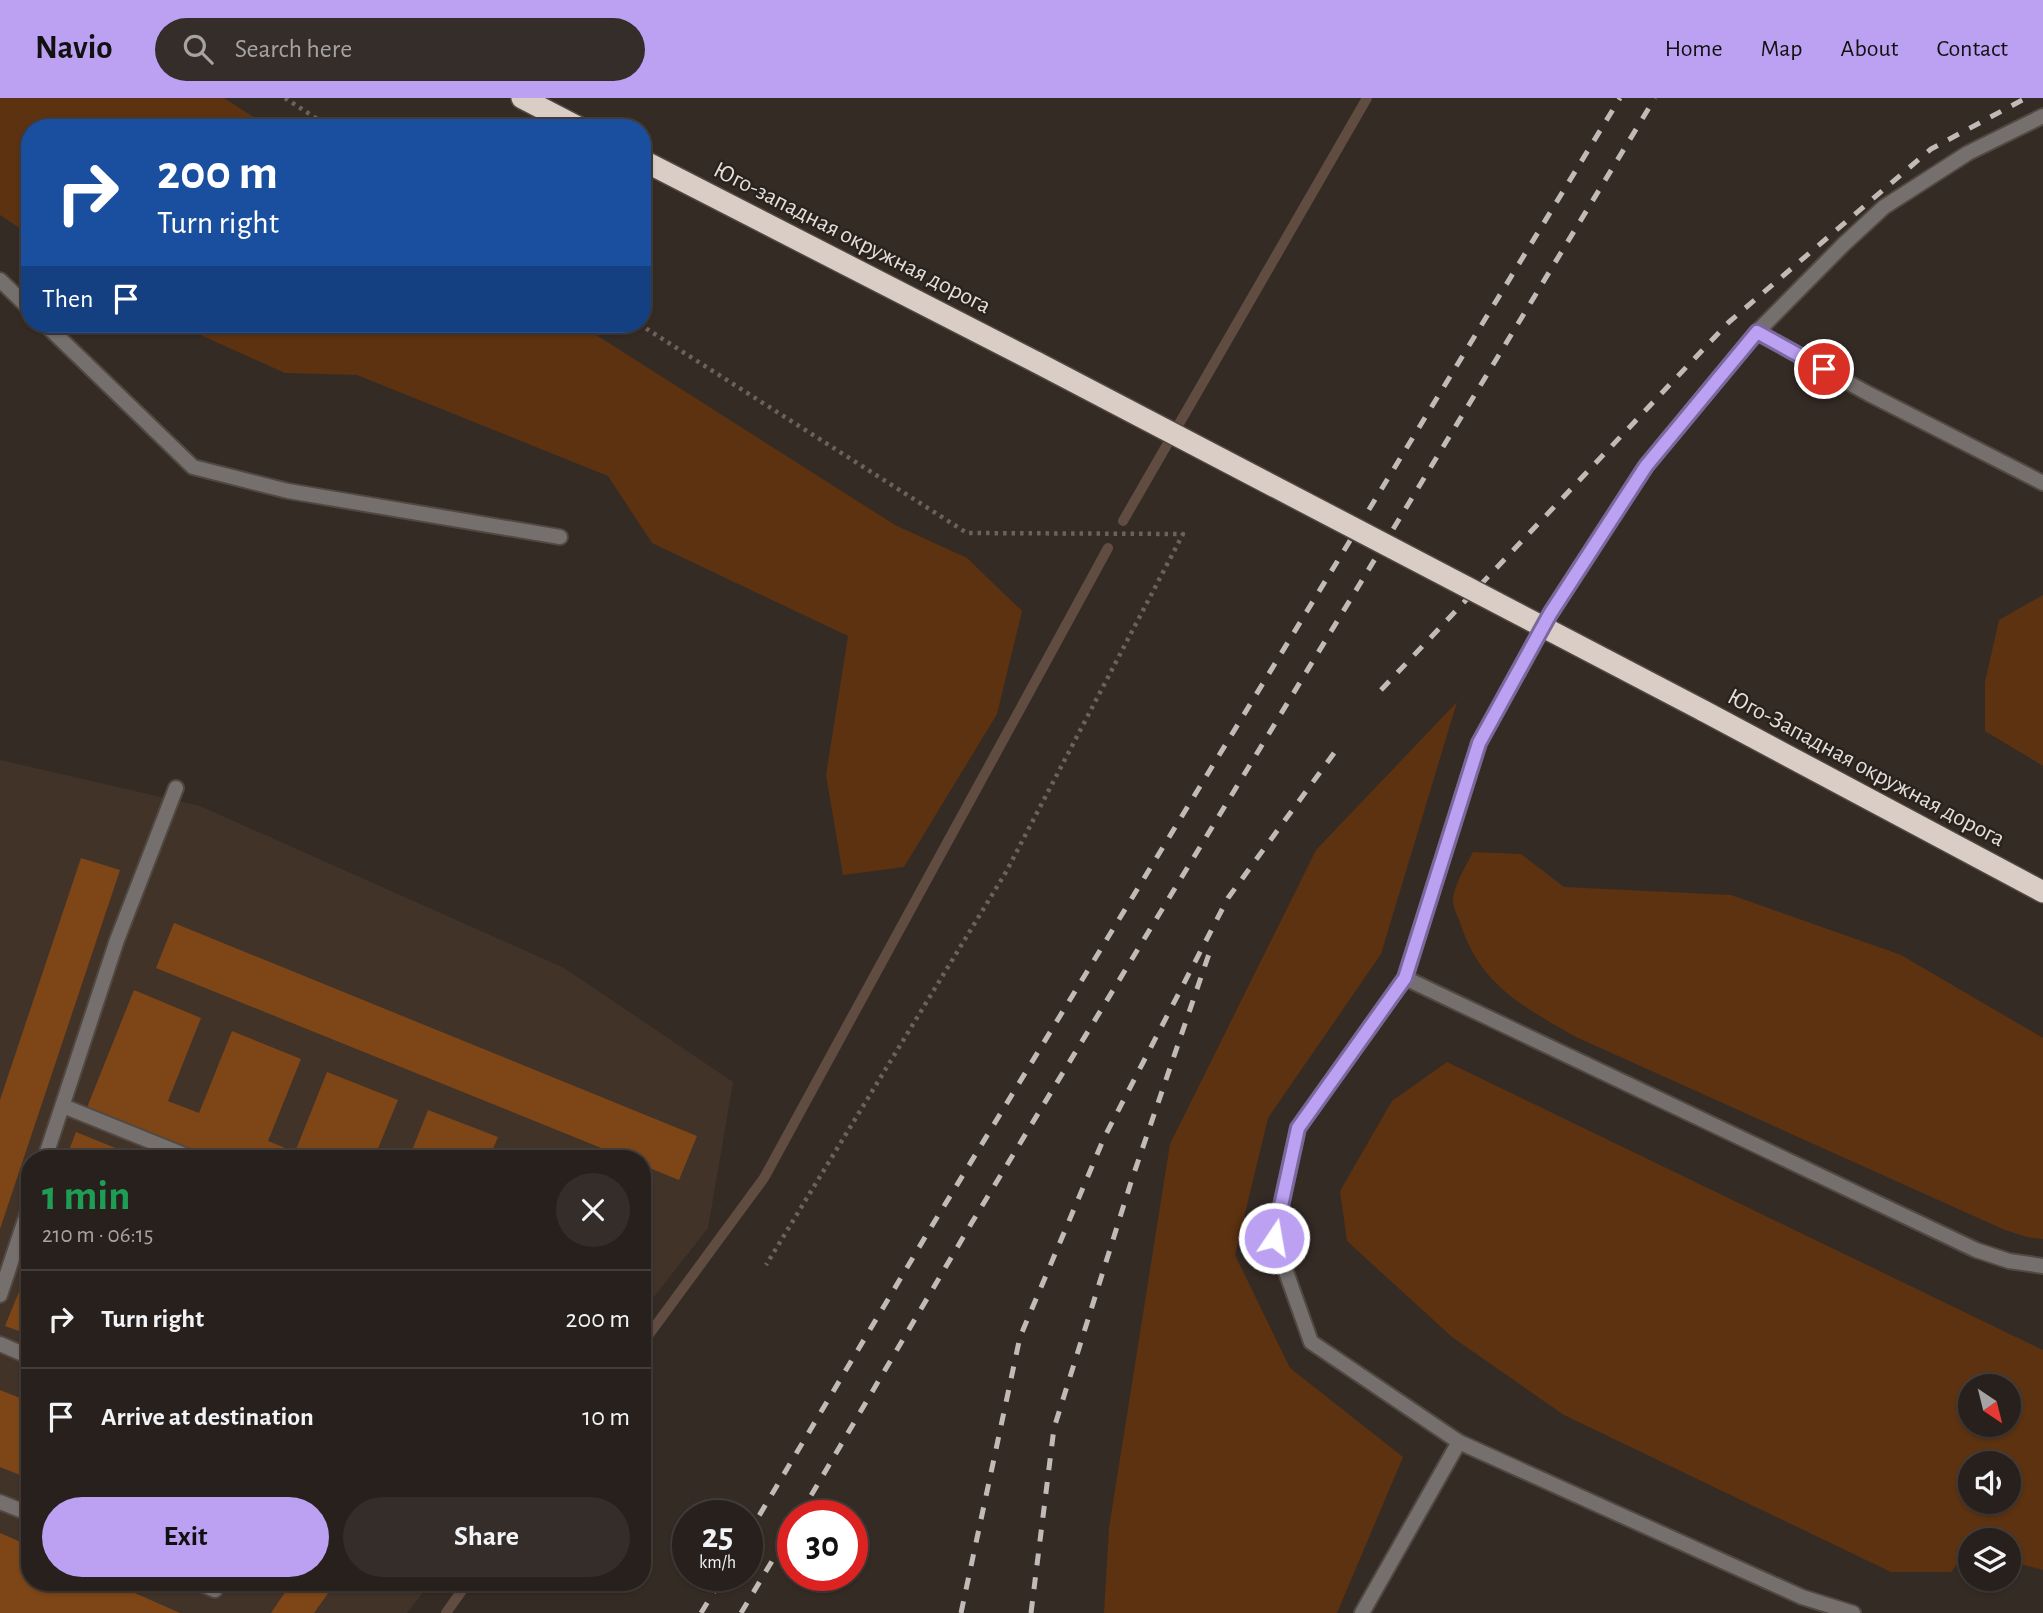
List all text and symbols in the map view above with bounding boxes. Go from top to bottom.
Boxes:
search box [155,18,645,81]
icon: search [179,30,217,68]
text: Navio [35,32,113,65]
text: Search here [235,36,352,62]
text: Home [1665,37,1723,61]
text: Map [1761,37,1803,61]
text: About [1841,37,1898,61]
text: Contact [1936,37,2008,61]
icon: right [42,147,133,238]
text: 200 m [157,149,278,198]
street label: Юго-западная окружная дорога [710,158,994,319]
text: Turn right [157,207,279,239]
icon: arrive [107,280,145,318]
text: Then [42,286,93,312]
pin [1794,339,1854,399]
icon: arrive [1805,350,1843,388]
street label: Юго-Западная окружная дорога [1723,685,2009,851]
button: close [556,1173,630,1247]
text: 1 min [42,1175,131,1217]
position arrow [1237,1201,1311,1275]
text: 210 m · 06:15 [42,1224,153,1247]
icon: right [42,1300,80,1338]
text: Turn right [101,1306,204,1332]
text: 200 m [566,1306,630,1332]
north arrow [1958,1374,2021,1437]
map controls [1958,1374,2021,1591]
icon: arrive [42,1398,80,1436]
text: Arrive at destination [101,1404,314,1430]
text: 10 m [582,1404,630,1430]
button: sound [1958,1451,2021,1514]
button: Exit [42,1497,329,1577]
button: Share [343,1497,630,1577]
speed limit sign: 30 [777,1500,868,1591]
text: 25 [702,1519,733,1554]
button: layers [1958,1528,2021,1591]
text: km/h [699,1554,736,1572]

